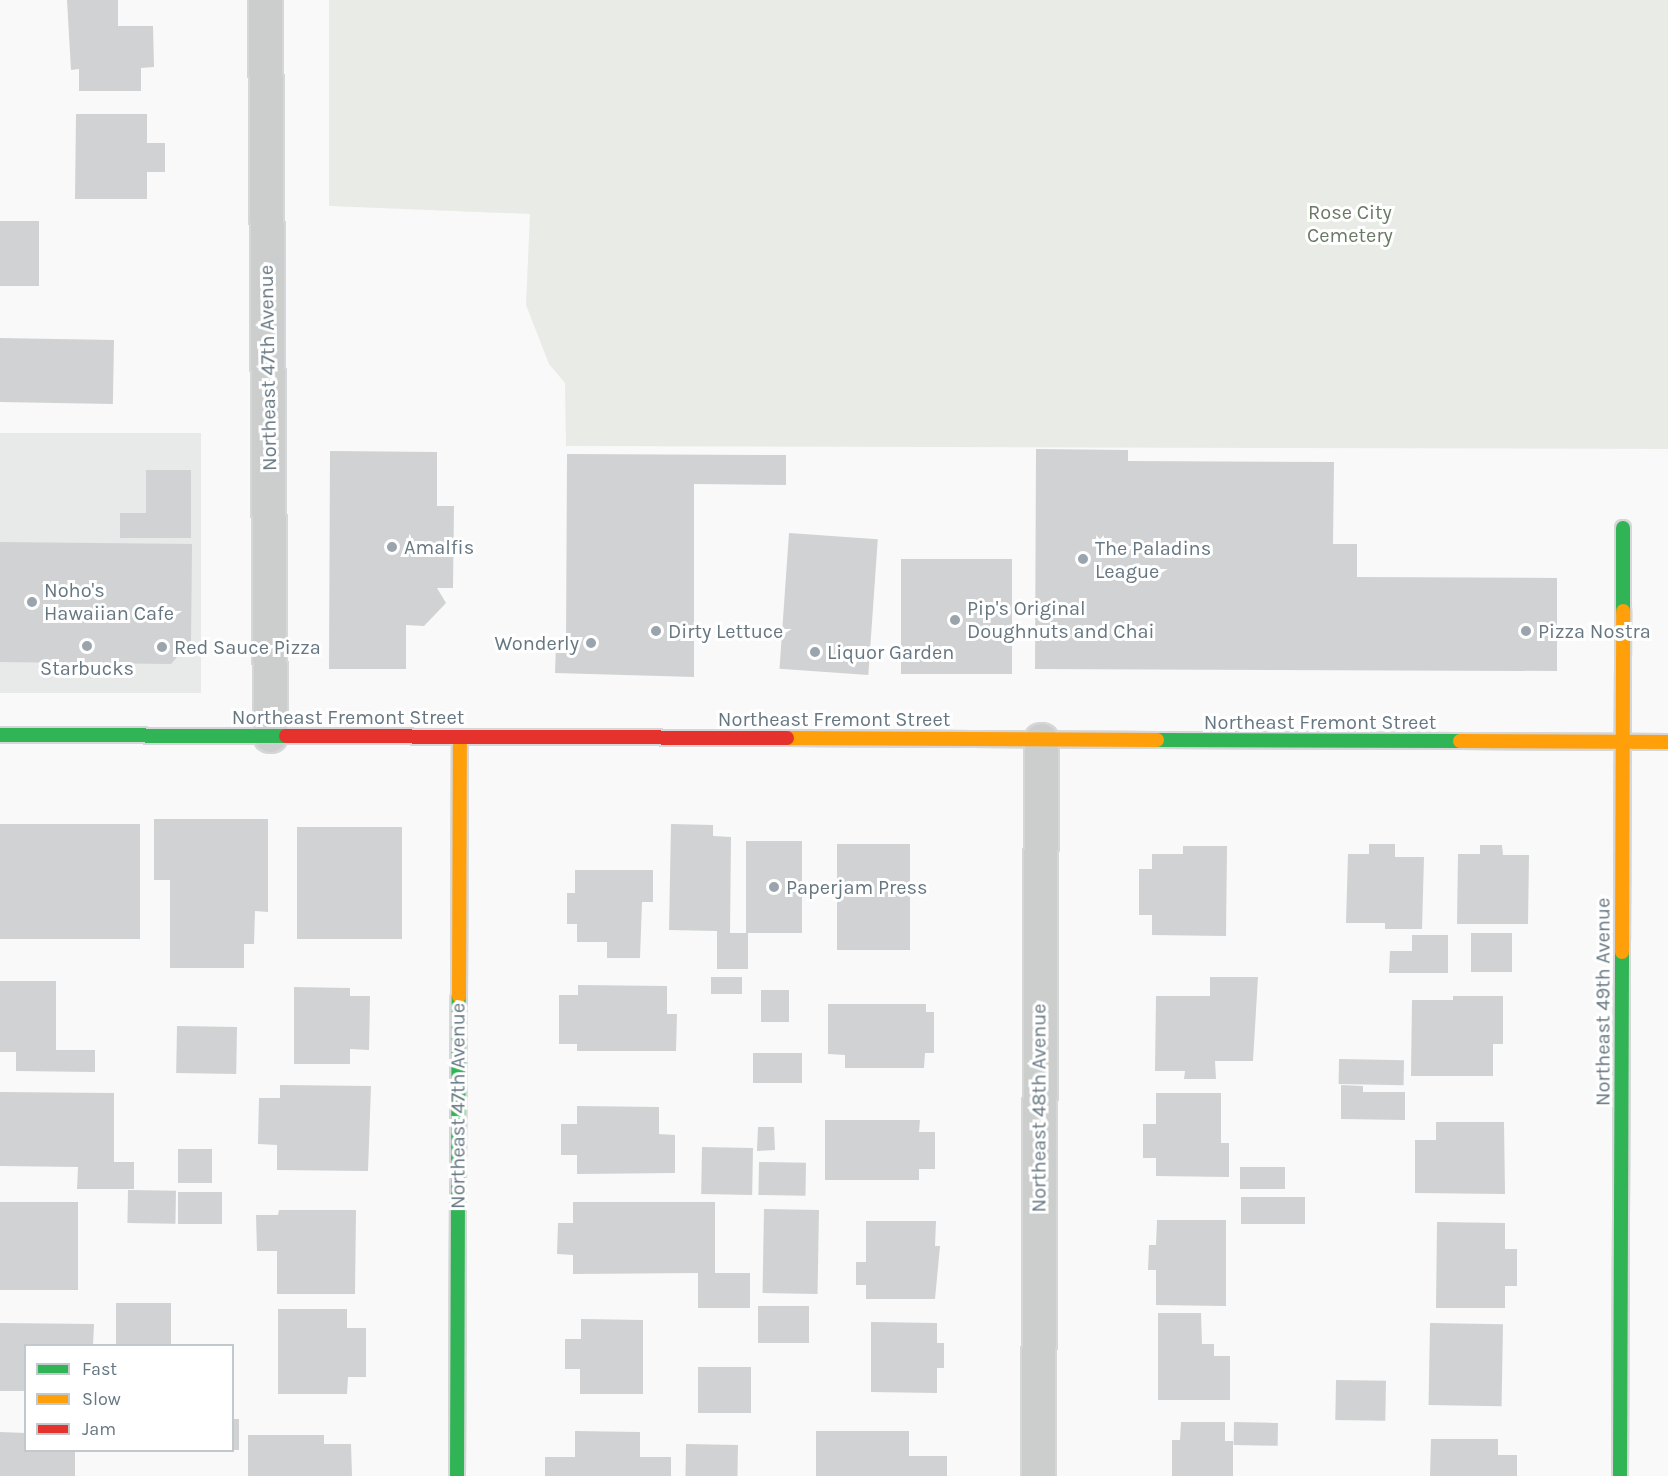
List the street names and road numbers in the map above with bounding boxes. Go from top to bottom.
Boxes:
street label: Northeast 47th Avenue [254,265,282,471]
street label: Northeast Fremont Street [232,705,464,729]
street label: Northeast Fremont Street [718,707,950,731]
street label: Northeast Fremont Street [1204,710,1436,734]
street label: Northeast 49th Avenue [1591,898,1615,1106]
street label: Northeast 47th Avenue [446,1003,470,1209]
street label: Northeast 48th Avenue [1027,1003,1051,1213]

